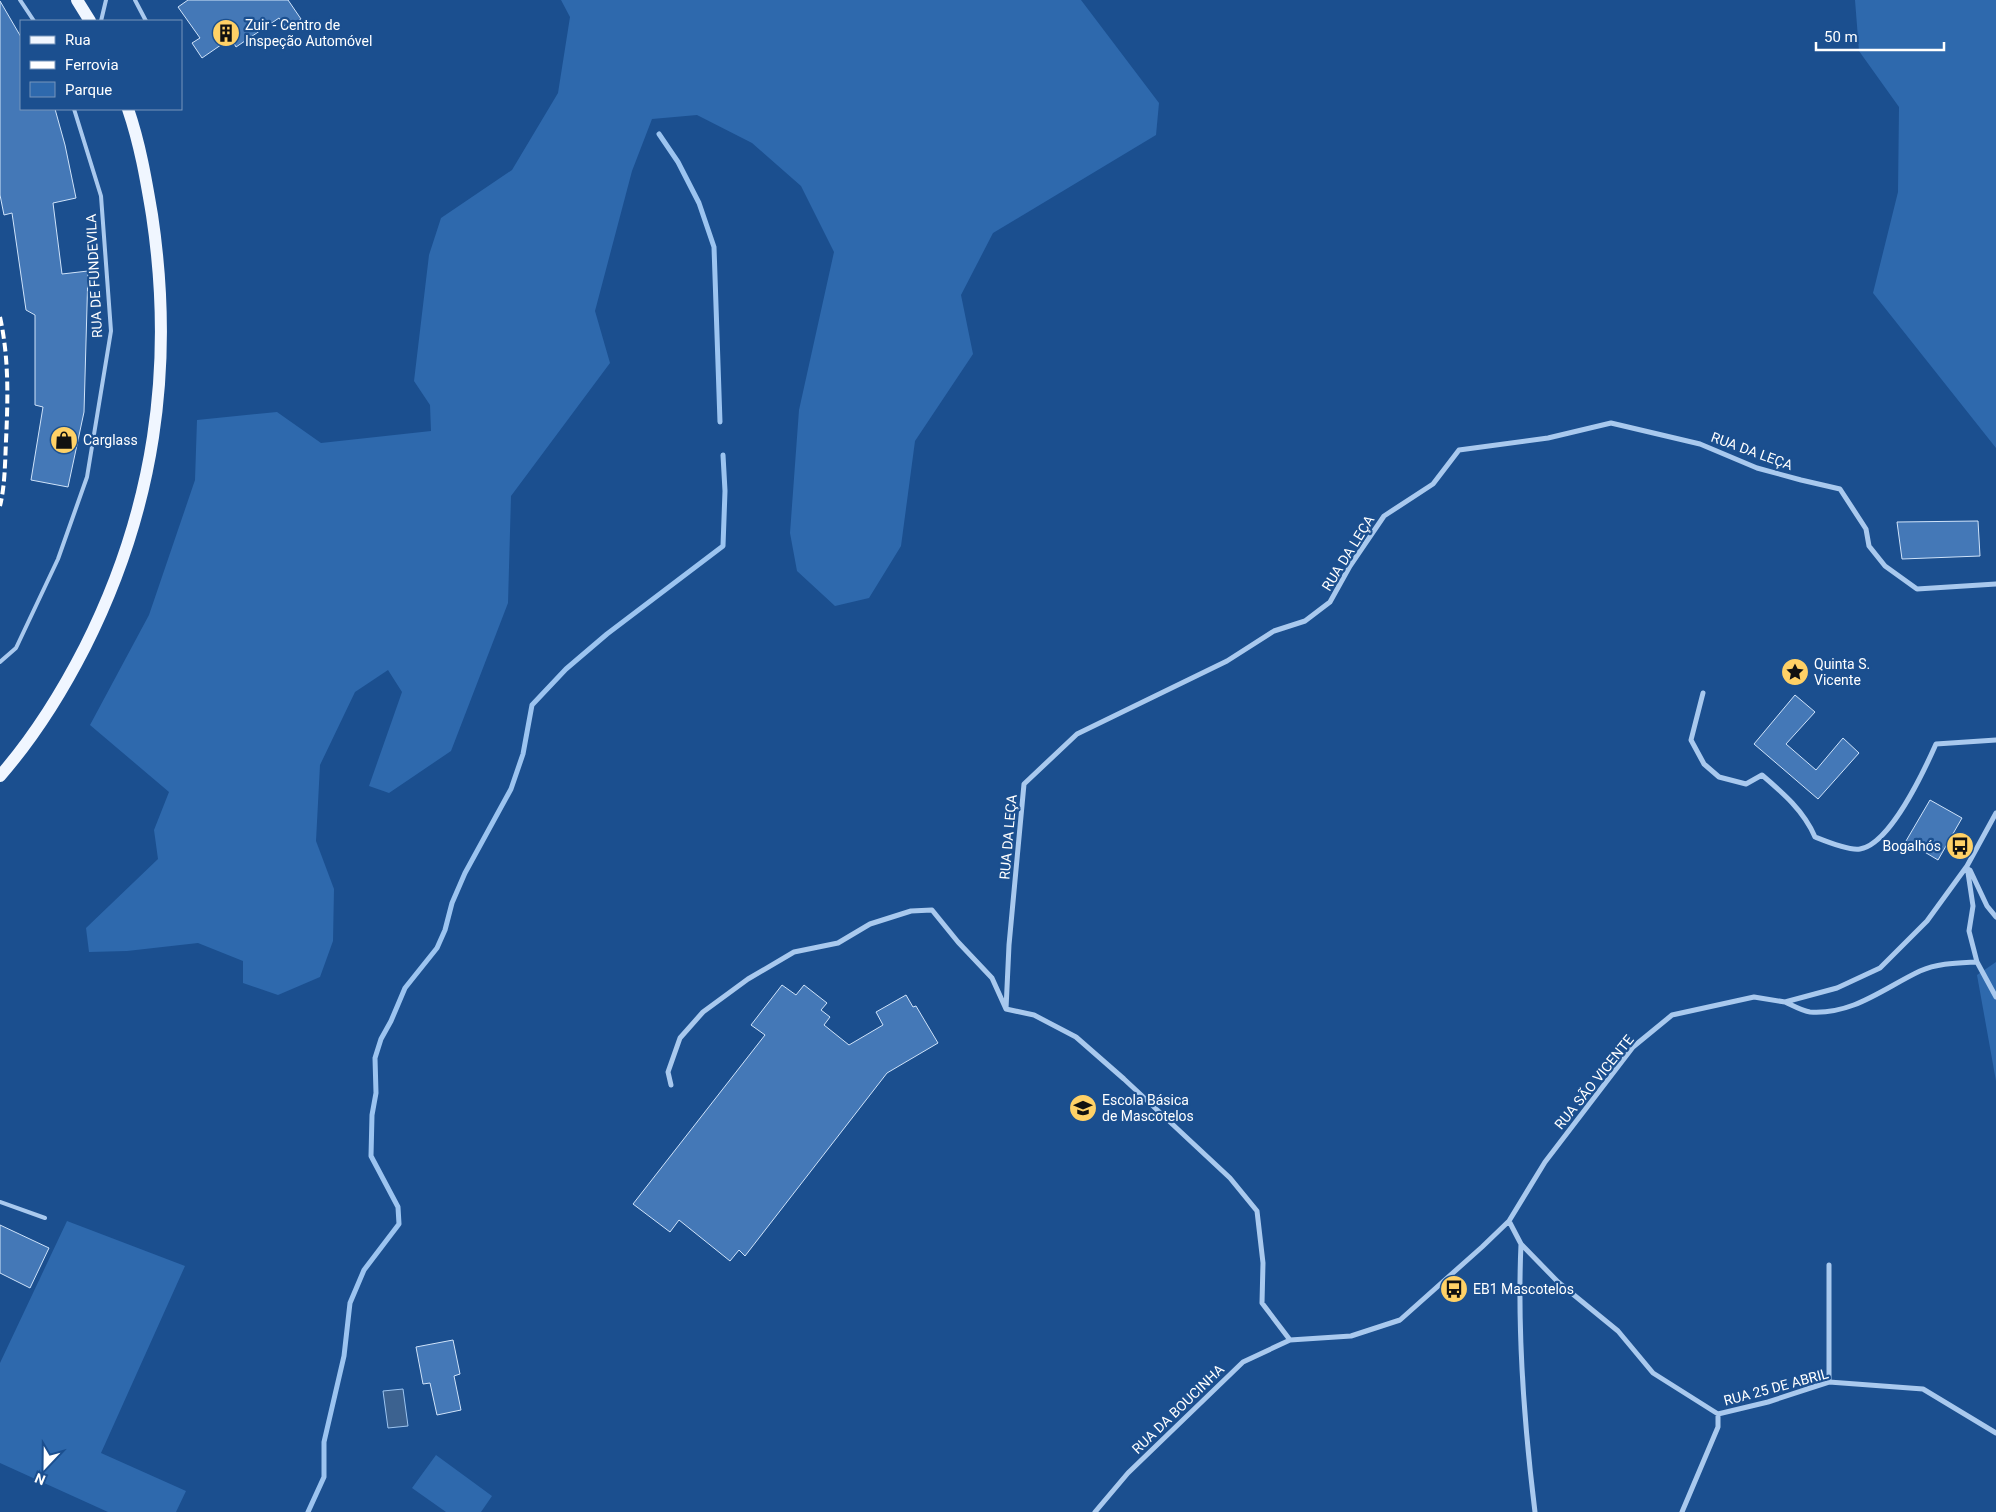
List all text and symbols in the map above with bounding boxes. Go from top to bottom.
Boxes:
place label: Zuir - Centro de Inspeção Automóvel [245,17,372,49]
building icon: Zuir - Centro de Inspeção Automóvel [211,18,241,48]
legend [20,20,182,110]
scale bar [1816,20,1944,52]
text: 50 m [1824,28,1858,46]
text: Rua [65,31,91,49]
text: Ferrovia [65,56,119,74]
text: Parque [65,81,112,99]
street label: RUA DE FUNDEVILA [83,214,105,338]
shop icon: Carglass [49,425,79,455]
street label: RUA DA LEÇA [1709,429,1795,473]
place label: Carglass [83,432,138,448]
street label: RUA DA LEÇA [1319,512,1377,594]
place label: Quinta S. Vicente [1814,656,1870,688]
place icon: Quinta S. Vicente [1780,657,1810,687]
street label: RUA DA LEÇA [996,794,1020,880]
bus stop icon: Bogalhós [1945,831,1975,861]
place label: Bogalhós [1882,838,1941,854]
street label: RUA SÃO VICENTE [1550,1031,1637,1132]
place label: Escola Básica de Mascotelos [1102,1092,1194,1124]
school or university icon: Escola Básica de Mascotelos [1068,1093,1098,1123]
bus stop icon: EB1 Mascotelos [1439,1274,1469,1304]
place label: EB1 Mascotelos [1473,1281,1574,1297]
street label: RUA DA BOUCINHA [1129,1361,1227,1457]
street label: RUA 25 DE ABRIL [1722,1365,1831,1409]
north arrow [20,1442,70,1492]
text: N [33,1470,48,1488]

